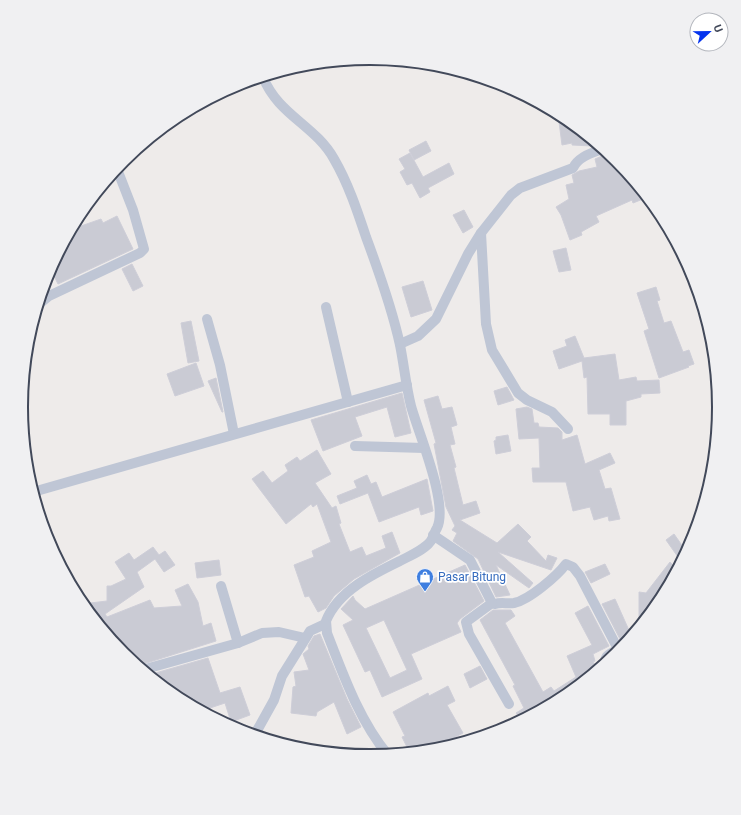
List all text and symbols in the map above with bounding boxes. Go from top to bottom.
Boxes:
north arrow [689,12,729,52]
text: U [710,23,725,34]
shop icon: Pasar Bitung [415,567,435,592]
place label: Pasar Bitung [438,570,506,584]

